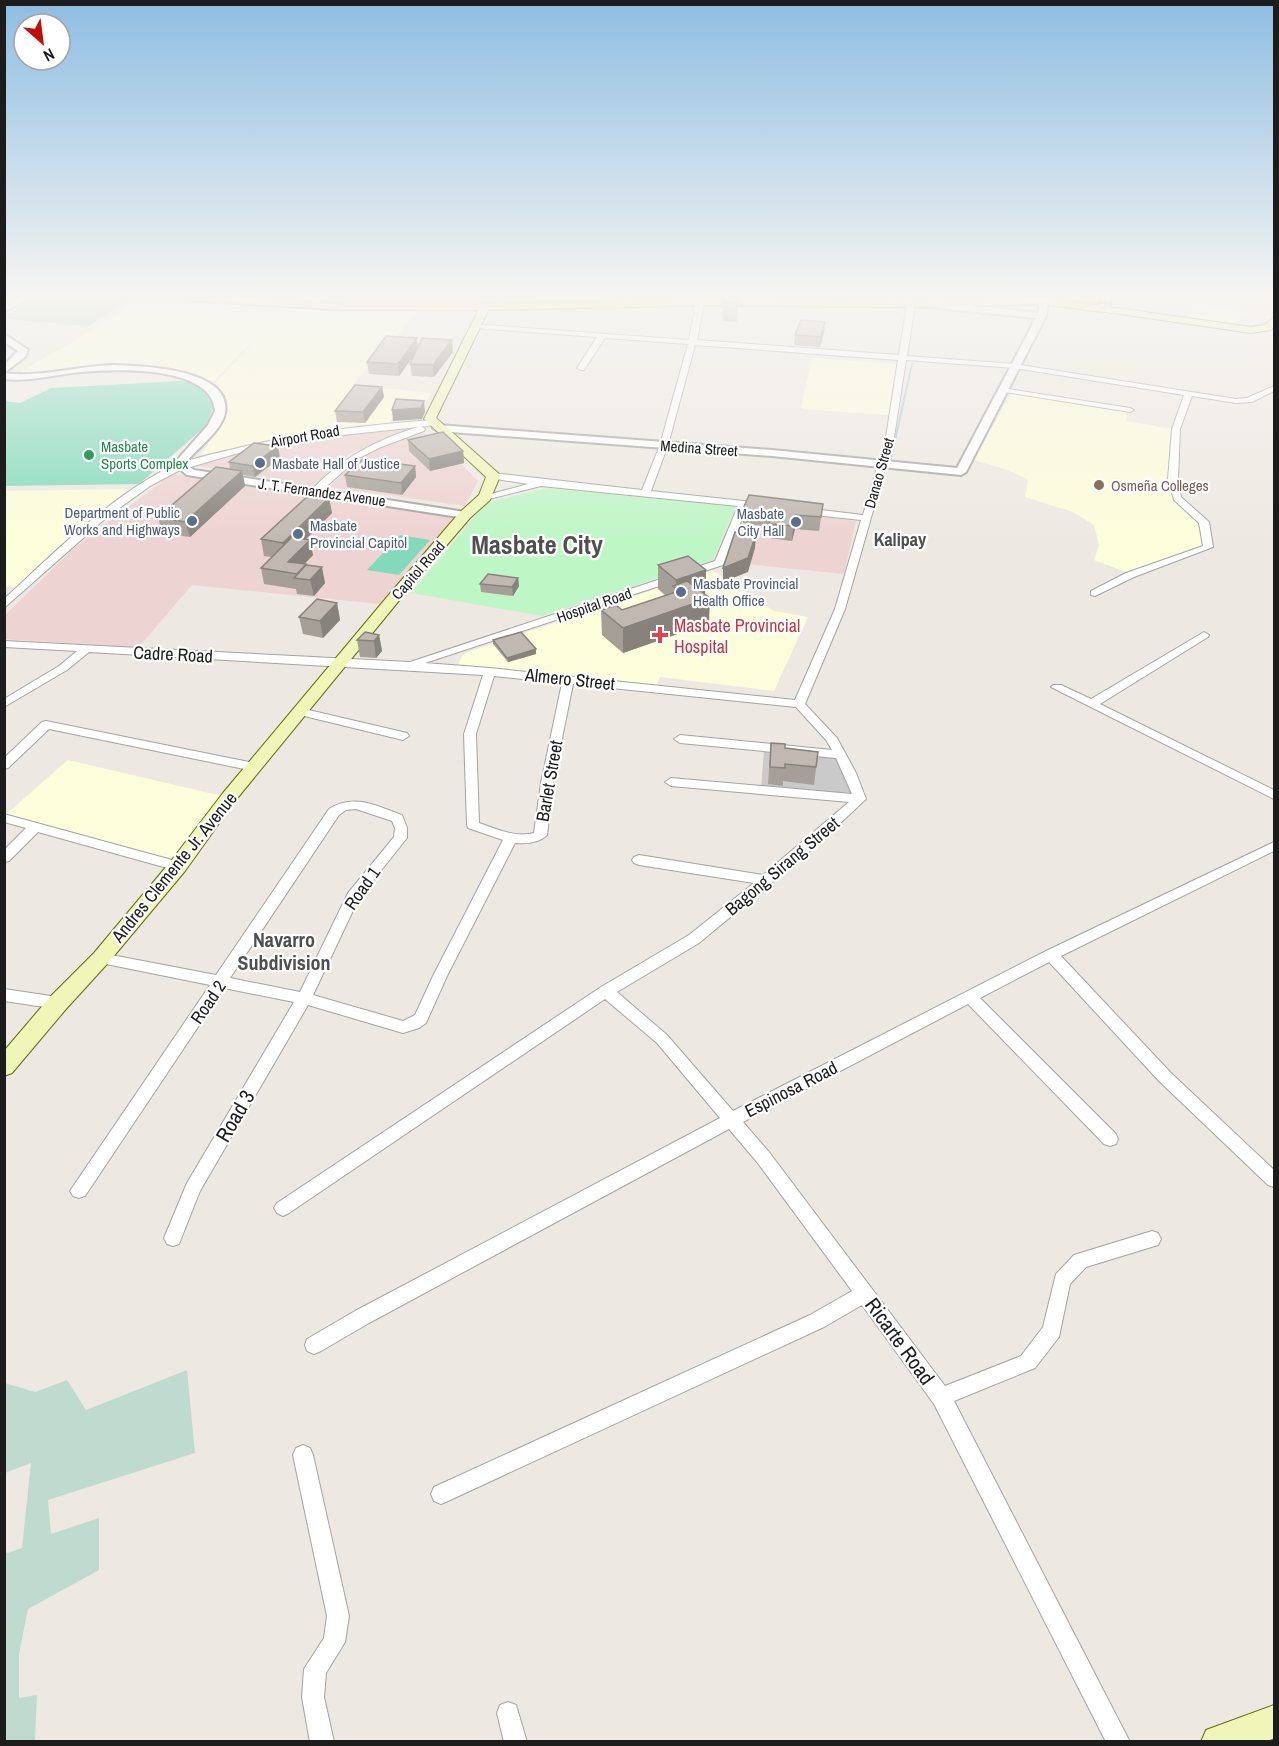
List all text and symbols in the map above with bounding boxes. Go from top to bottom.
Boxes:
north arrow [12,12,72,72]
text: N [40,43,58,67]
street label: Airport Road [268,420,341,453]
street label: Medina Street [660,435,739,461]
street label: Danao Street [859,435,899,511]
place label: Masbate Sports Complex [101,436,189,474]
marker: Masbate Sports Complex [82,448,96,462]
place label: Masbate Hall of Justice [272,453,400,474]
marker: Masbate Hall of Justice [253,456,267,470]
street label: J. T. Fernandez Avenue [257,473,387,511]
place label: Osmeña Colleges [1111,475,1209,496]
marker: Osmeña Colleges [1092,478,1106,492]
place label: Department of Public Works and Highways [64,502,180,540]
place label: Masbate City Hall [737,503,784,541]
marker: Department of Public Works and Highways [185,514,199,528]
place label: Masbate Provincial Capitol [310,515,407,553]
marker: Masbate City Hall [789,515,803,529]
marker: Masbate Provincial Capitol [291,527,305,541]
district label: Masbate City [471,527,603,562]
district label: Kalipay [874,527,927,552]
street label: Capitol Road [387,536,449,604]
place label: Masbate Provincial Health Office [693,573,798,611]
street label: Hospital Road [554,582,634,628]
marker: Masbate Provincial Health Office [674,585,688,599]
place label: Masbate Provincial Hospital [674,613,800,659]
marker: Masbate Provincial Hospital [651,626,669,644]
street label: Cadre Road [133,639,213,669]
street label: Almero Street [523,662,616,696]
street label: Barlet Street [530,738,568,824]
street label: Andres Clemente Jr. Avenue [105,787,243,948]
street label: Bagong Sirang Street [720,811,844,921]
street label: Road 1 [338,861,386,915]
district label: Navarro Subdivision [238,926,330,976]
street label: Road 2 [184,975,232,1029]
street label: Espinosa Road [740,1055,842,1123]
street label: Road 3 [209,1085,261,1147]
street label: Ricarte Road [858,1291,942,1391]

